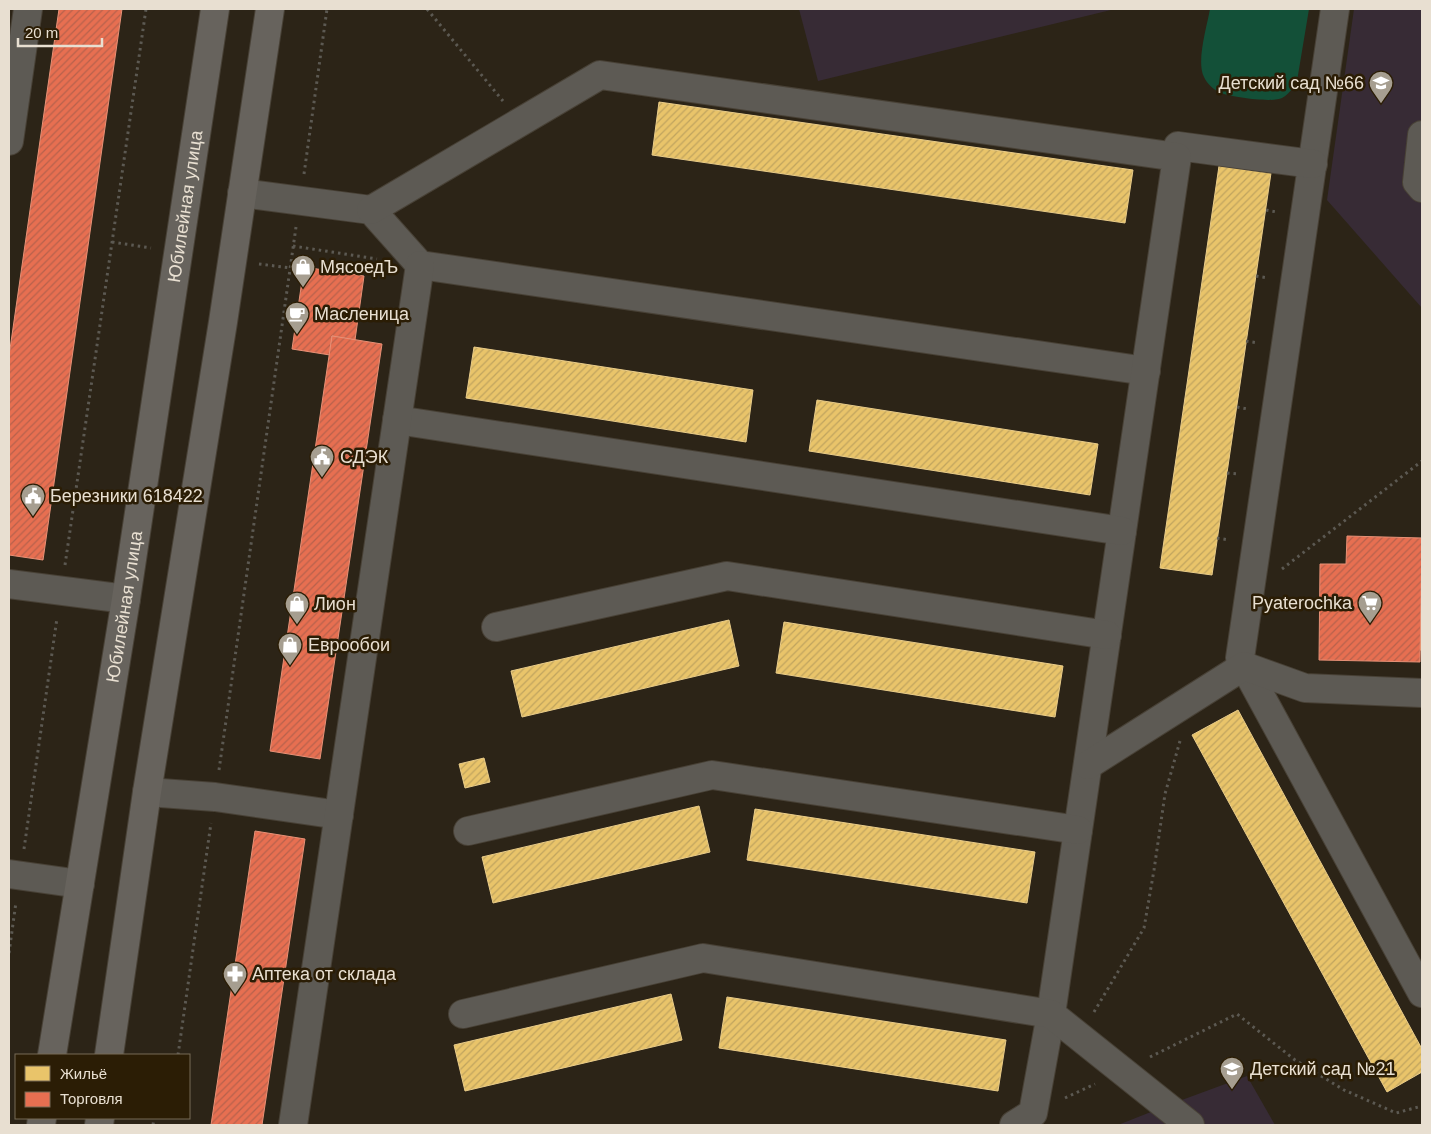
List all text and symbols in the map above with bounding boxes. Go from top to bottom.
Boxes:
scale bar [18,15,101,47]
text: 20 m [25,24,58,41]
school or university icon: Детский сад №66 [1368,70,1394,104]
place label: Детский сад №66 [1219,73,1364,93]
street label: Юбилейная улица [164,128,207,284]
shop icon: МясоедЪ [290,254,316,288]
place label: МясоедЪ [320,257,398,277]
cafe icon: Масленица [284,301,310,335]
place label: Масленица [314,304,410,324]
public building icon: СДЭК [309,444,335,478]
place label: СДЭК [340,447,389,467]
public building icon: Березники 618422 [20,483,46,517]
place label: Березники 618422 [50,486,203,506]
street label: Юбилейная улица [103,529,146,684]
supermarket icon: Pyaterochka [1357,590,1383,624]
shop icon: Лион [284,591,310,625]
place label: Pyaterochka [1252,593,1353,613]
place label: Лион [314,594,356,614]
shop icon: Еврообои [277,632,303,666]
place label: Еврообои [308,635,390,655]
pharmacy icon: Аптека от склада [222,961,248,995]
place label: Аптека от склада [252,964,397,984]
legend [15,1054,190,1119]
school or university icon: Детский сад №21 [1219,1056,1245,1090]
place label: Детский сад №21 [1250,1059,1395,1079]
text: Жильё [60,1065,107,1082]
text: Торговля [60,1090,123,1107]

